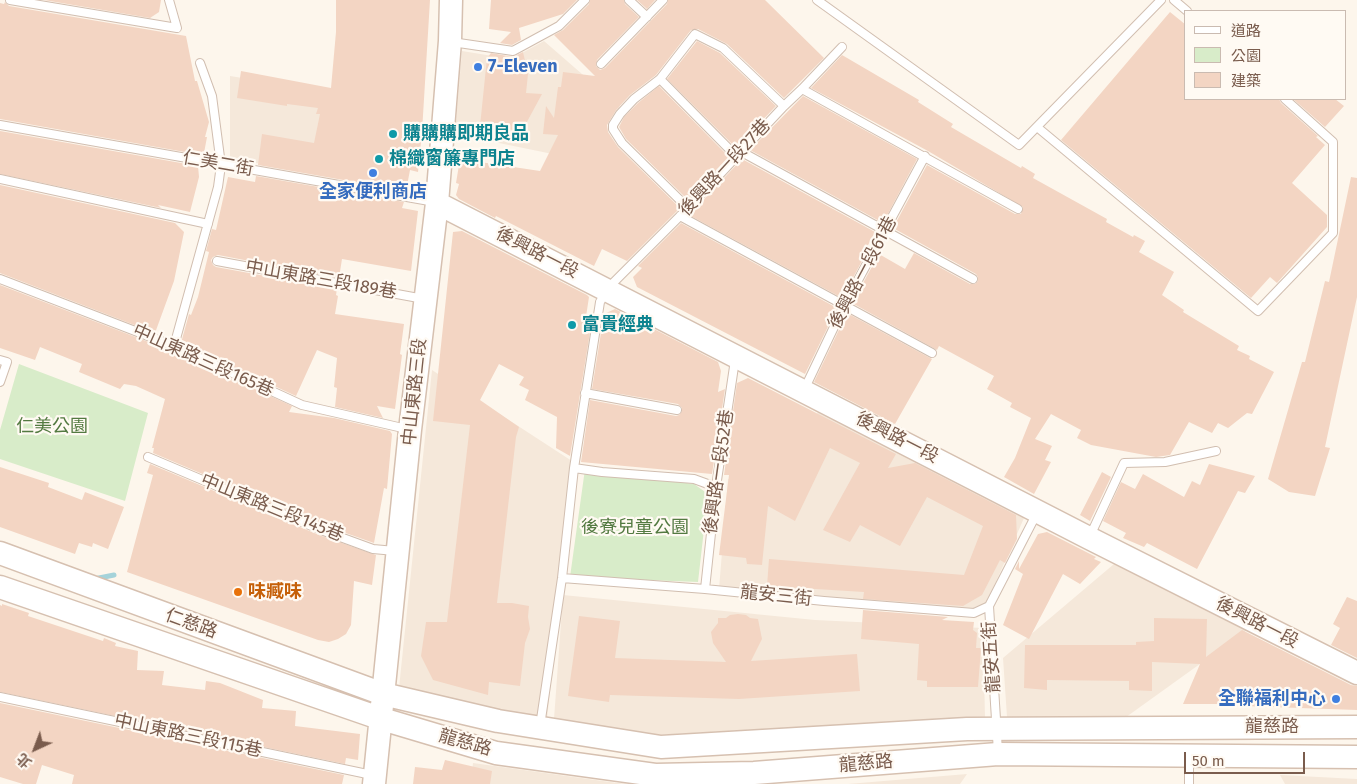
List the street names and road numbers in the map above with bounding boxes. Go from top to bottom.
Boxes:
street label: 後興路一段27巷 [675,115,775,221]
street label: 仁美二街 [181,147,255,181]
street label: 後興路一段61巷 [824,213,902,333]
street label: 後興路一段 [492,223,582,283]
street label: 中山東路三段189巷 [244,256,398,304]
street label: 中山東路三段165巷 [129,320,277,402]
street label: 中山東路三段 [399,337,431,447]
street label: 後興路一段52巷 [700,408,738,536]
street label: 後興路一段 [852,408,942,468]
street label: 中山東路三段145巷 [197,469,347,547]
street label: 龍安三街 [739,581,813,611]
street label: 後興路一段 [1212,593,1302,653]
street label: 仁慈路 [162,605,220,643]
street label: 龍安五街 [979,620,1005,694]
street label: 中山東路三段115巷 [112,710,264,762]
street label: 龍慈路 [1245,716,1299,738]
street label: 龍慈路 [436,725,494,761]
street label: 龍慈路 [838,751,894,777]

